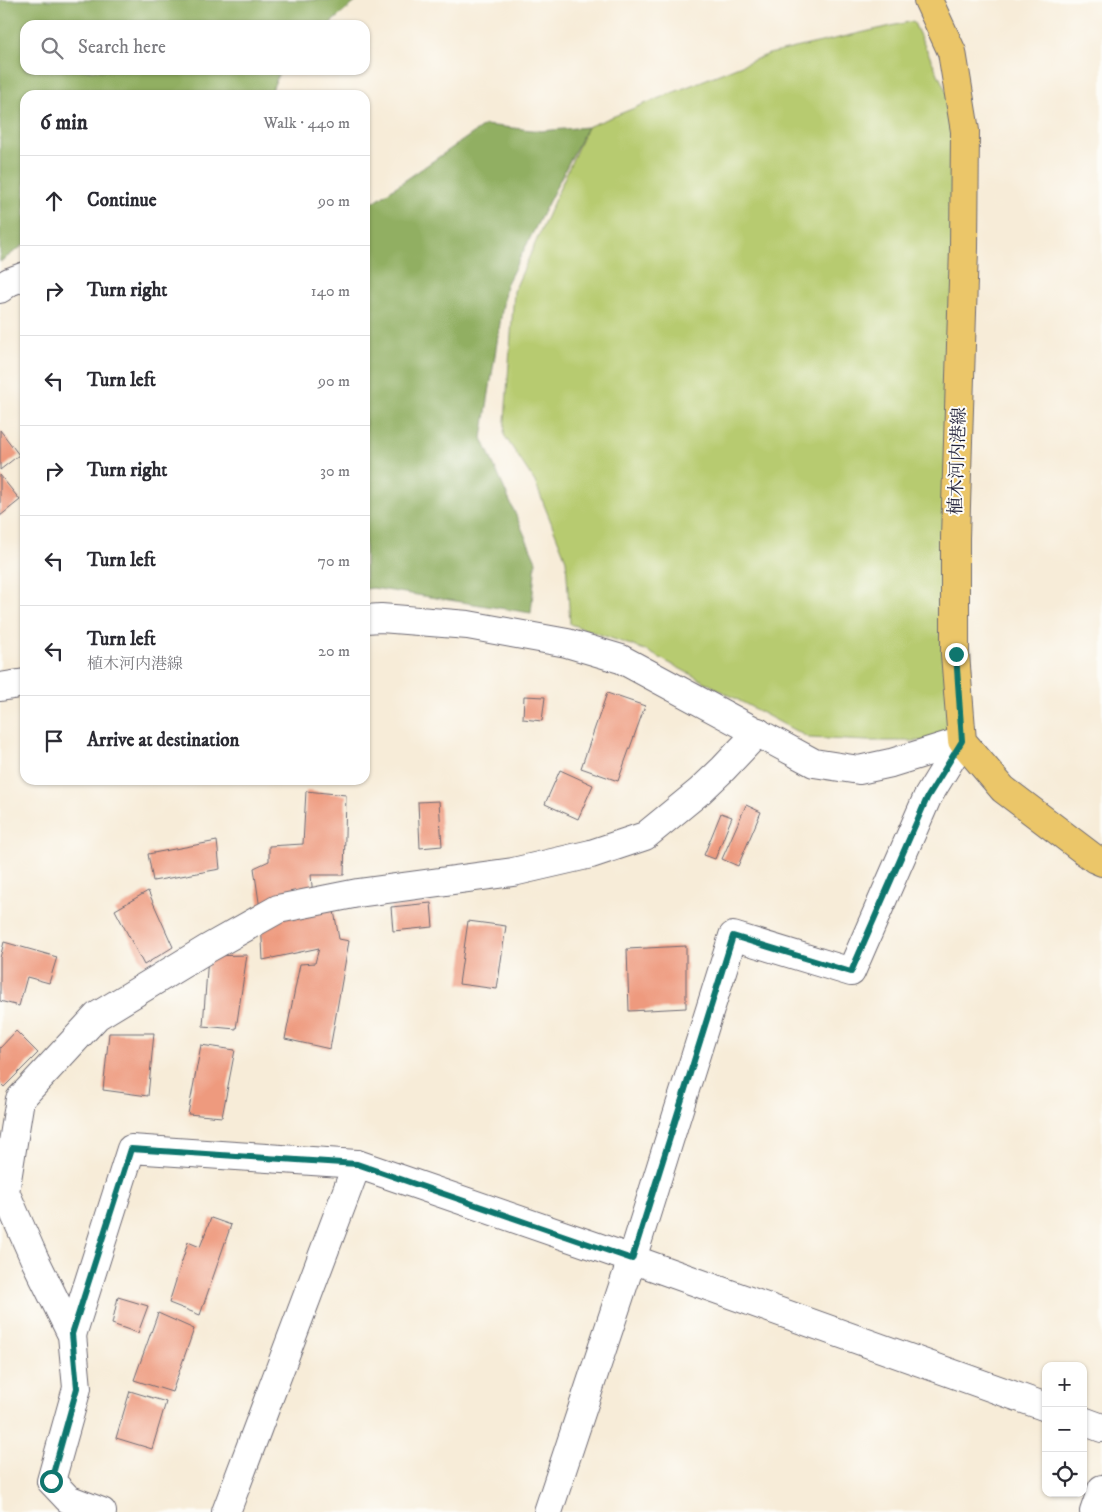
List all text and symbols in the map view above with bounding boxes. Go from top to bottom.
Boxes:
search box [20,20,370,75]
icon: search [38,34,66,62]
text: Search here [78,36,166,59]
text: 6 min [40,110,88,136]
text: Walk · 440 m [264,113,350,133]
icon: ahead [40,187,68,215]
text: Continue [87,189,157,212]
text: 90 m [318,191,350,211]
icon: right [40,277,68,305]
text: Turn right [87,279,167,302]
text: 140 m [311,281,350,301]
icon: left [40,367,68,395]
text: Turn left [87,369,156,392]
text: 90 m [318,371,350,391]
street label: 植木河内港線 [945,407,971,515]
icon: right [40,457,68,485]
text: Turn right [87,459,167,482]
text: 30 m [320,461,350,481]
icon: left [40,547,68,575]
text: Turn left [87,549,156,572]
text: 70 m [318,551,350,571]
text: Turn left [87,628,156,651]
icon: left [40,637,68,665]
text: 20 m [318,641,350,661]
route end [945,643,968,666]
text: 植木河内港線 [87,654,183,674]
icon: arrive [40,727,68,755]
text: Arrive at destination [87,729,239,752]
map controls [1042,1362,1087,1497]
button: + [1042,1362,1087,1407]
button: − [1042,1407,1087,1452]
button: locate [1042,1452,1087,1497]
route start [40,1470,63,1493]

